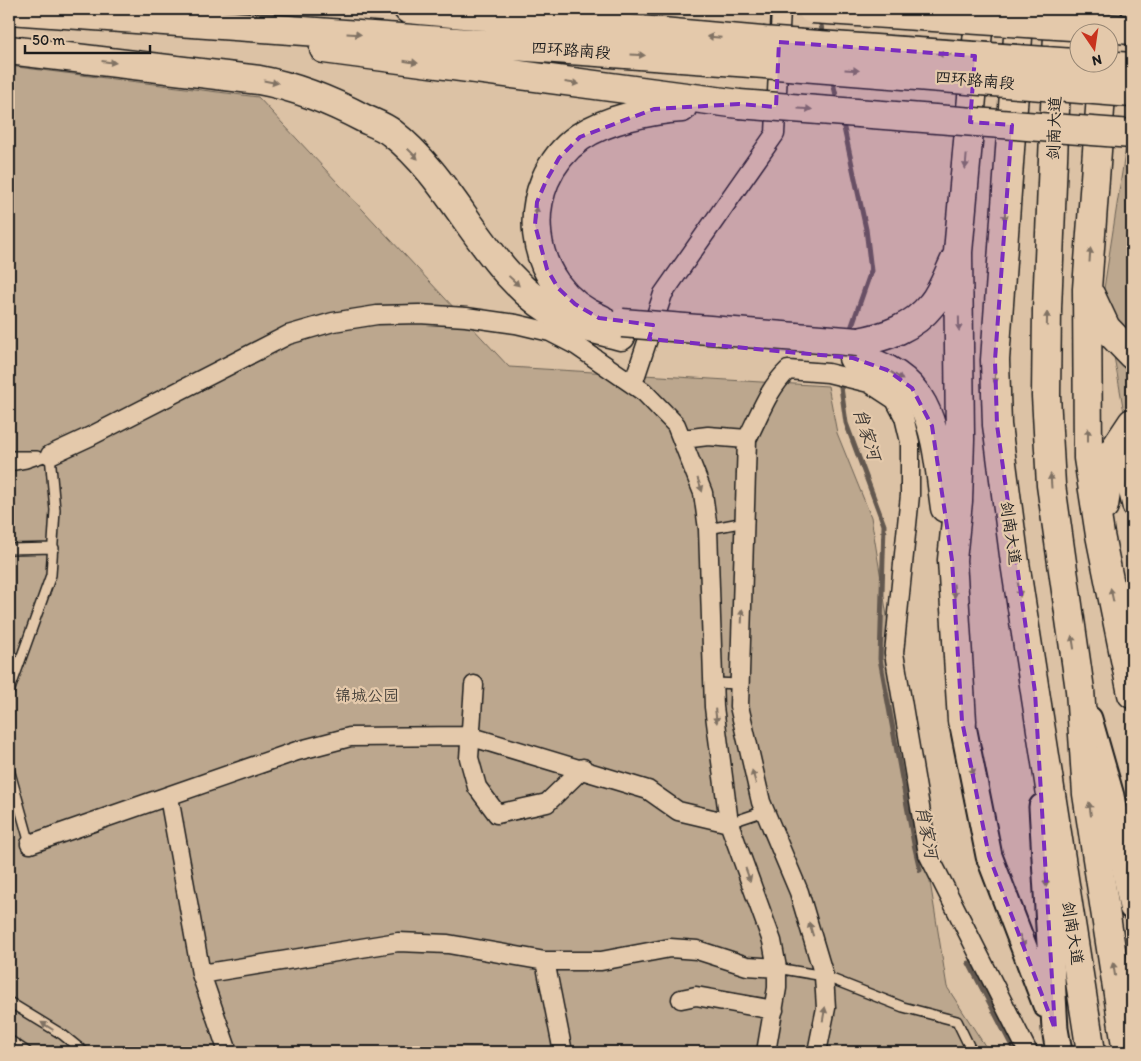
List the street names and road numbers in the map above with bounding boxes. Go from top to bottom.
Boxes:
street label: 四环路南段 [530,38,612,62]
street label: 四环路南段 [934,67,1016,93]
street label: 剑南大道 [1043,96,1065,160]
street label: 剑南大道 [997,500,1025,566]
street label: 剑南大道 [1059,900,1087,966]

